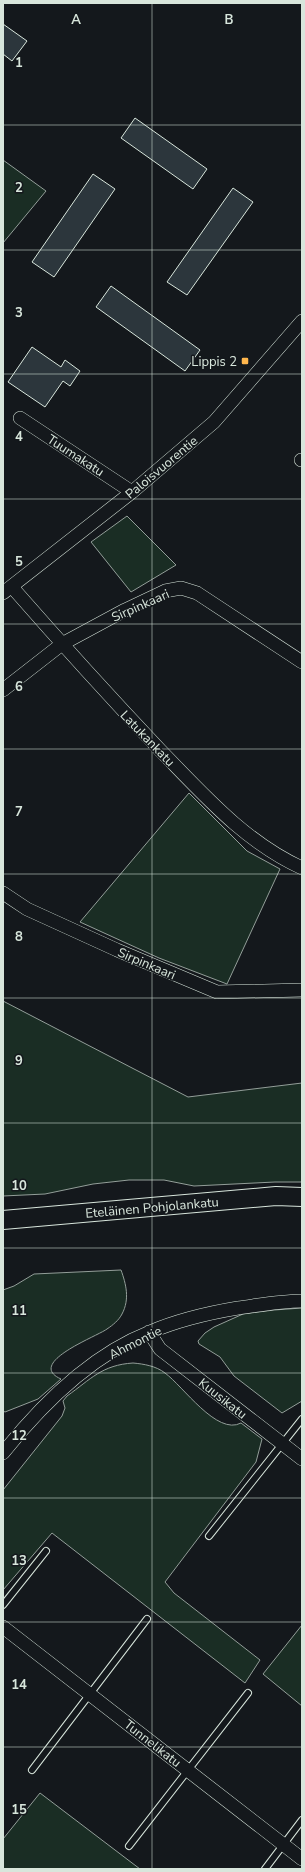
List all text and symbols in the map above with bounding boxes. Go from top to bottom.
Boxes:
text: A [71,11,81,29]
text: B [225,11,234,29]
text: 1 [15,54,23,72]
text: 2 [15,179,23,197]
text: 3 [15,304,23,322]
place label: Lippis 2 [191,353,237,371]
marker: Lippis 2 [240,356,250,366]
text: 4 [15,428,23,446]
street label: Tuumakatu [43,431,107,481]
street label: Paloisvuorentie [122,432,202,503]
text: 5 [15,553,23,571]
street label: Sirpinkaari [109,585,172,627]
text: 6 [15,678,23,696]
street label: Latukankatu [116,707,179,771]
text: 7 [15,803,23,821]
text: 8 [15,928,23,946]
street label: Sirpinkaari [115,944,178,984]
text: 9 [15,1052,23,1070]
text: 10 [11,1177,27,1195]
street label: Eteläinen Pohjolankatu [85,1193,220,1223]
text: 11 [11,1302,27,1320]
street label: Ahmontie [106,1322,165,1364]
street label: Kuusikatu [194,1374,250,1423]
text: 12 [11,1427,27,1445]
text: 13 [11,1552,27,1570]
text: 14 [11,1676,27,1694]
street label: Tunnelikatu [120,1716,185,1772]
text: 15 [11,1801,27,1819]

